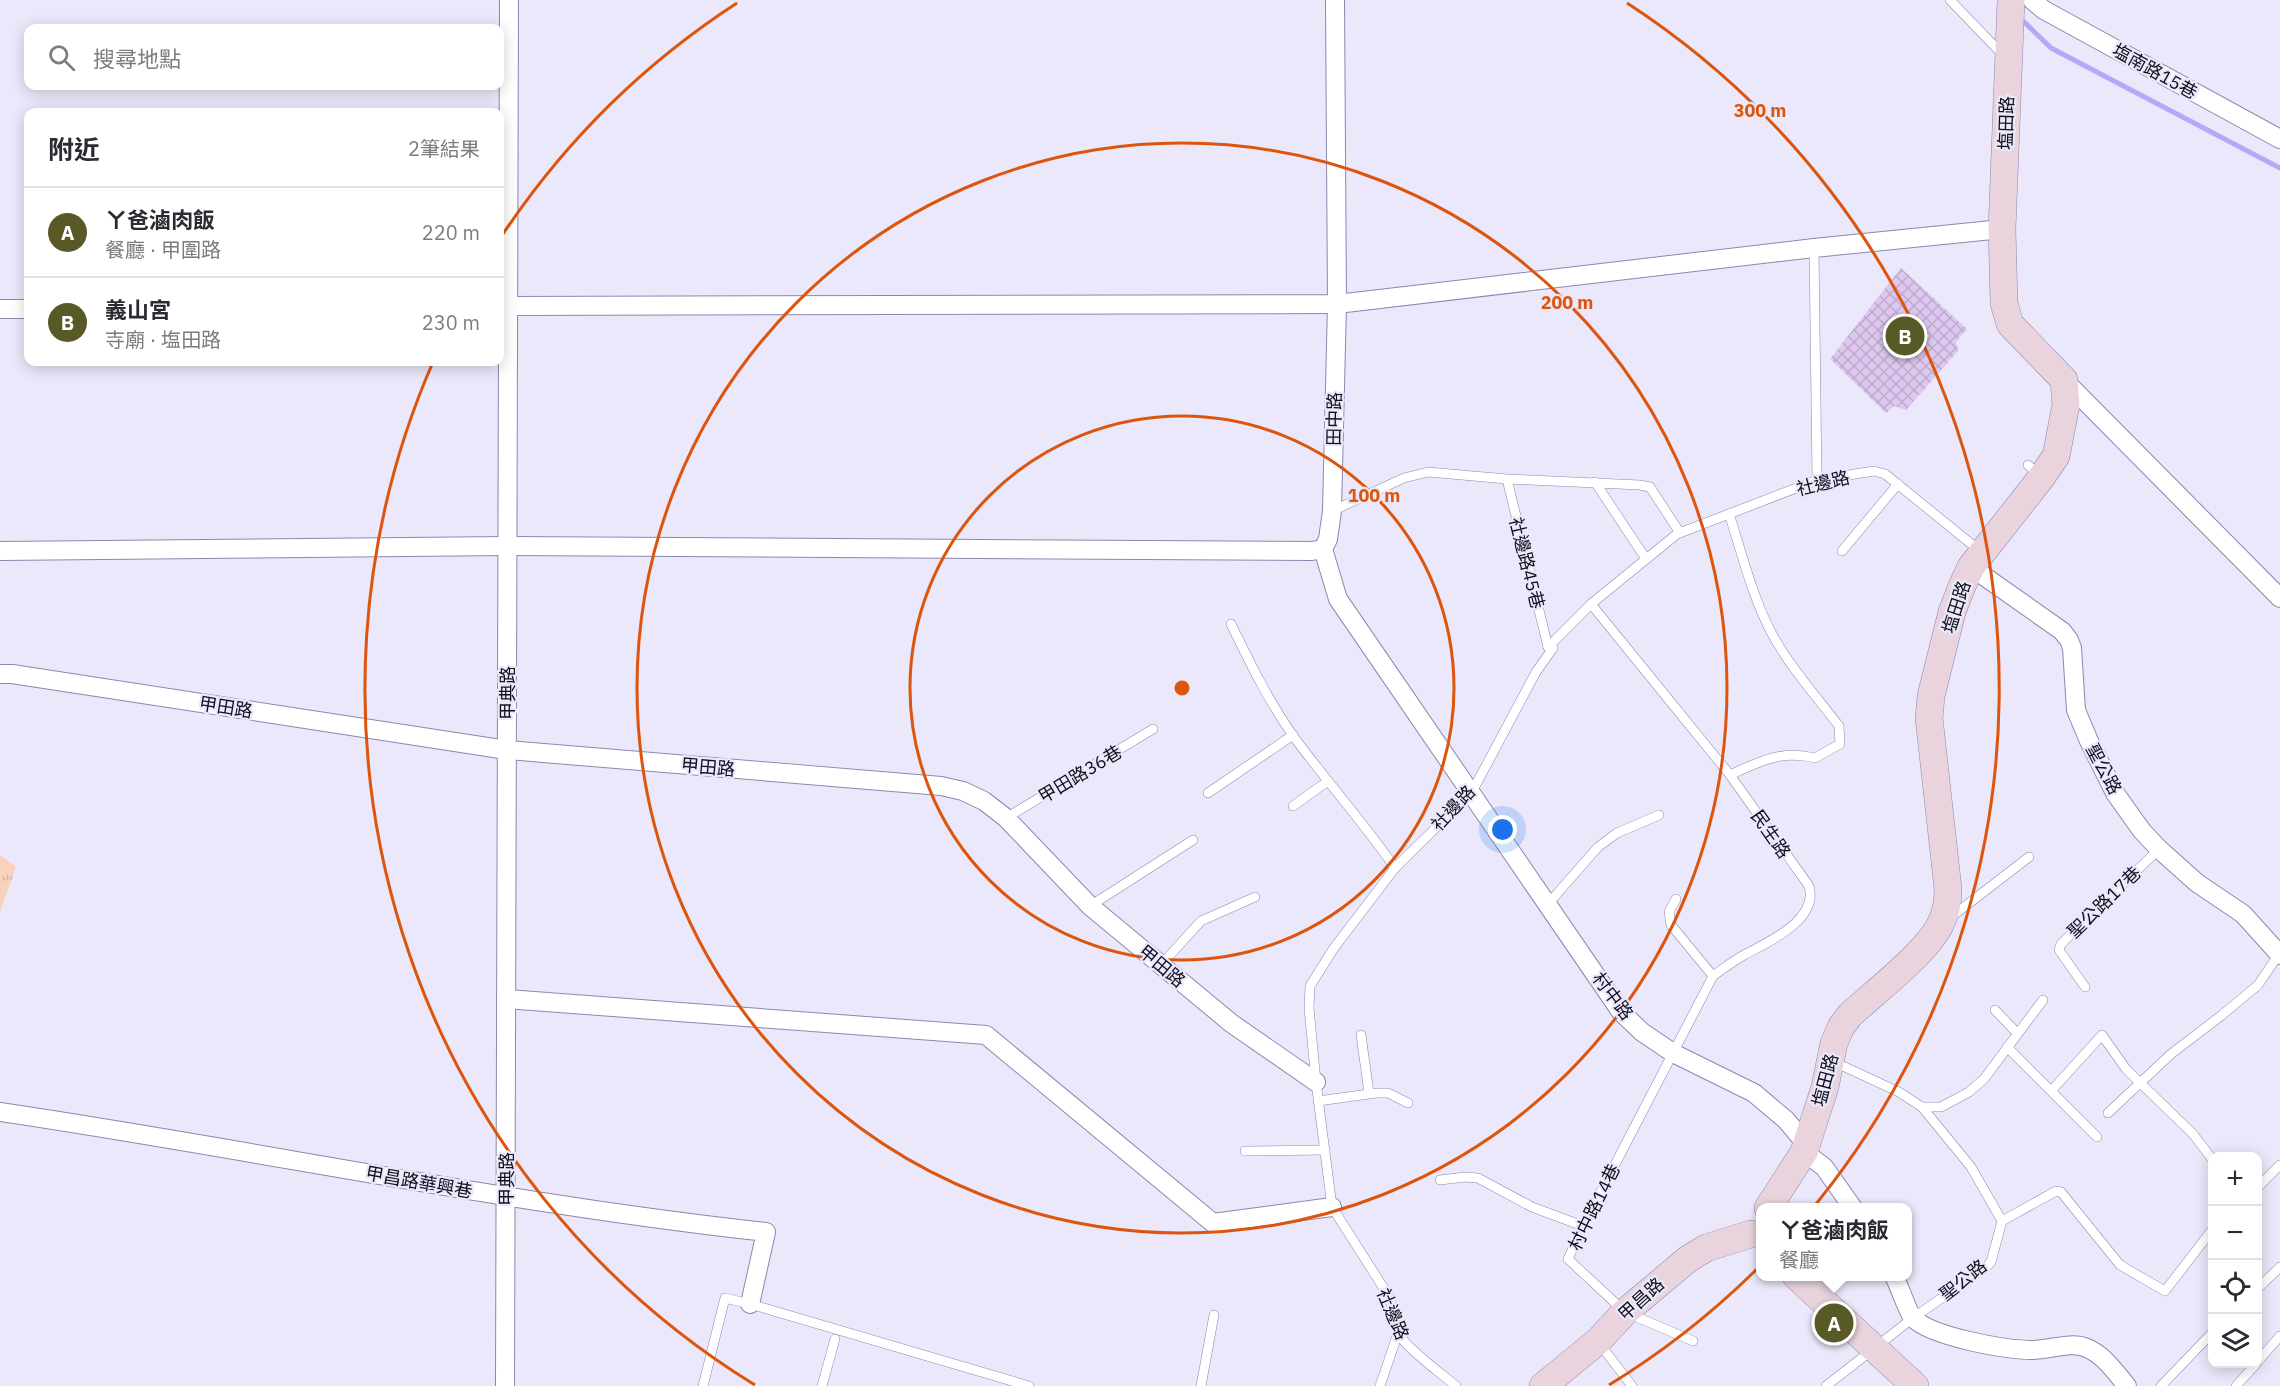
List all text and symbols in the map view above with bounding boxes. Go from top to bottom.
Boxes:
search box [24,24,504,90]
street label: 塩南路15巷 [2108,38,2202,104]
icon: search [45,41,78,74]
text: 搜尋地點 [93,44,181,73]
street label: 塩田路 [1994,96,2018,150]
text: 300 m [1734,99,1786,122]
text: 附近 [48,132,100,166]
text: 2筆結果 [408,135,480,162]
text: ㄚ爸滷肉飯 [105,205,215,234]
text: A [61,219,74,246]
text: 220 m [422,219,480,246]
text: 餐廳 · 甲圍路 [105,236,221,263]
text: 200 m [1541,291,1593,314]
text: 義山宮 [105,295,171,324]
text: B [61,309,74,336]
text: 230 m [422,309,480,336]
pin: B [1886,314,1924,358]
text: 寺廟 · 塩田路 [105,326,221,353]
street label: 田中路 [1322,392,1346,446]
street label: 社邊路 [1794,465,1852,501]
text: 100 m [1348,484,1400,507]
street label: 社邊路45巷 [1505,515,1549,611]
street label: 塩田路 [1937,578,1975,636]
street label: 甲典路 [496,666,519,720]
centre of rings [1172,678,1192,698]
street label: 甲田路 [198,691,254,723]
street label: 甲田路36巷 [1034,740,1126,808]
street label: 聖公路 [2081,740,2127,798]
street label: 甲田路 [680,753,736,781]
street label: 社邊路 [1426,780,1480,836]
street label: 民生路 [1746,805,1796,863]
your location [1488,815,1517,844]
street label: 聖公路17巷 [2062,861,2146,943]
street label: 甲田路 [1134,940,1190,992]
street label: 村中路 [1588,968,1638,1024]
street label: 塩田路 [1807,1051,1843,1109]
street label: 甲典路 [495,1152,518,1206]
map controls [2208,1152,2262,1368]
button: + [2208,1152,2262,1206]
street label: 村中路14巷 [1563,1160,1625,1254]
street label: 甲昌路華興巷 [364,1161,474,1203]
popup [1756,1203,1912,1281]
button: − [2208,1206,2262,1260]
text: ㄚ爸滷肉飯 [1779,1215,1889,1244]
text: 餐廳 [1779,1246,1819,1273]
street label: 聖公路 [1935,1254,1991,1306]
button: locate [2208,1260,2262,1314]
street label: 甲昌路 [1613,1272,1669,1326]
street label: 社邊路 [1372,1285,1414,1343]
pin: A [1814,1300,1854,1346]
button: layers [2208,1314,2262,1368]

